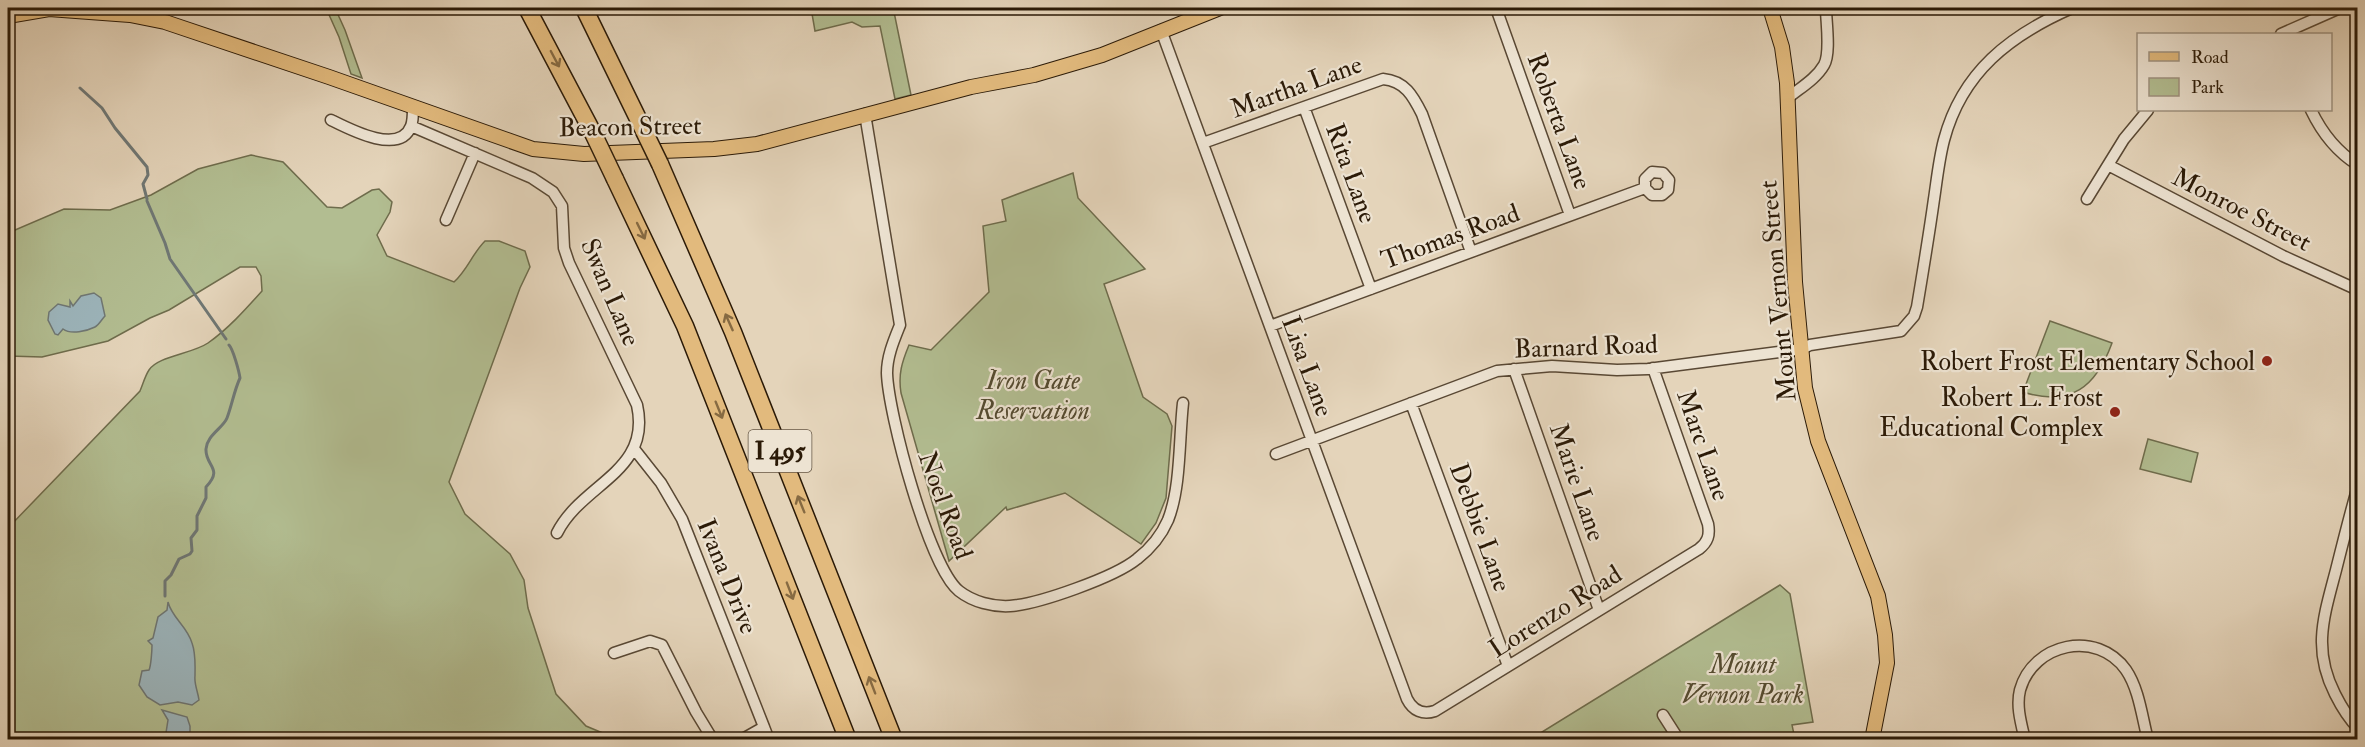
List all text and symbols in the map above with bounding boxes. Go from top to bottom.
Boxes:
legend [2137,33,2332,111]
text: Road [2191,46,2229,69]
street label: Martha Lane [1226,48,1366,125]
street label: Roberta Lane [1520,49,1599,194]
one-way arrow [549,50,561,68]
text: Park [2191,76,2224,99]
street label: Beacon Street [558,110,702,144]
street label: Rita Lane [1318,119,1384,228]
street label: Monroe Street [2167,161,2316,259]
street label: Mount Vernon Street [1752,179,1804,403]
street label: Thomas Road [1377,197,1524,277]
one-way arrow [635,222,647,240]
street label: Swan Lane [573,234,647,351]
street label: Lisa Lane [1274,312,1340,421]
one-way arrow [723,314,734,332]
street label: Barnard Road [1514,328,1659,365]
place label: Robert Frost Elementary School [1920,346,2255,378]
marker: Robert Frost Elementary School [2260,354,2274,368]
park label: Iron Gate Reservation [975,365,1090,427]
place label: Robert L. Frost Educational Complex [1879,382,2103,445]
street label: Marc Lane [1669,386,1737,505]
one-way arrow [714,400,725,419]
marker: Robert L. Frost Educational Complex [2108,405,2122,419]
street label: Marie Lane [1542,419,1612,545]
road number: I 495 [748,430,812,472]
street label: Noel Road [911,447,979,564]
street label: Debbie Lane [1442,459,1518,596]
one-way arrow [795,495,806,513]
street label: Ivana Drive [690,514,765,639]
street label: Lorenzo Road [1483,558,1628,665]
one-way arrow [785,582,796,600]
park label: Mount Vernon Park [1682,649,1804,711]
one-way arrow [866,676,877,695]

